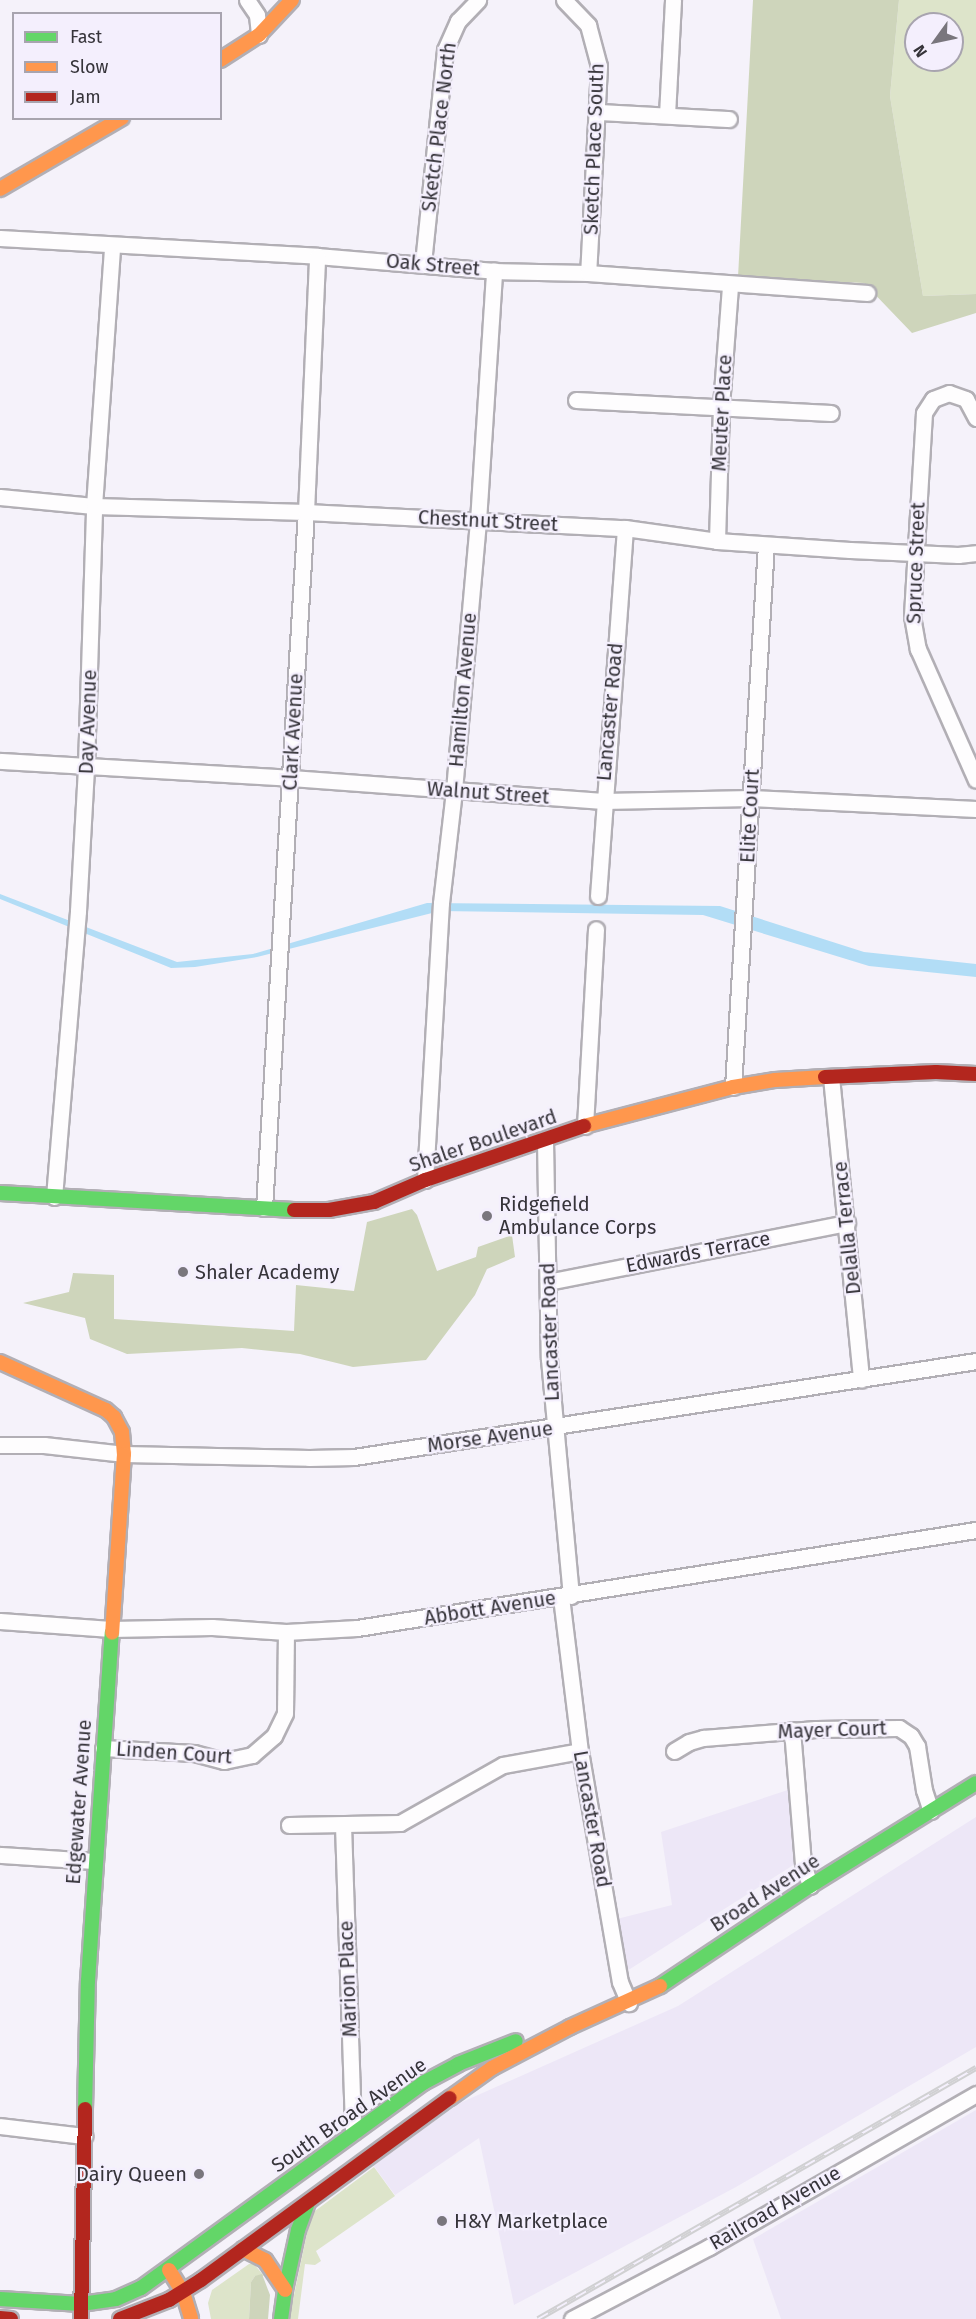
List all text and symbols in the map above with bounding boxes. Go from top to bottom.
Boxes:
legend [12,12,222,120]
north arrow [904,12,964,72]
text: Fast [70,26,102,48]
street label: Sketch Place North [417,41,461,213]
text: N [909,41,931,61]
text: Slow [70,56,108,78]
street label: Sketch Place South [579,63,609,235]
text: Jam [70,86,101,108]
street label: Oak Street [385,249,481,281]
street label: Meuter Place [707,354,737,472]
street label: Spruce Street [902,502,930,624]
street label: Chestnut Street [417,505,559,537]
street label: Hamilton Avenue [444,612,482,768]
street label: Lancaster Road [592,642,628,782]
street label: Day Avenue [74,669,102,775]
street label: Clark Avenue [278,673,308,791]
street label: Elite Court [736,768,764,864]
street label: Walnut Street [426,777,550,809]
street label: Shaler Boulevard [406,1105,560,1177]
street label: Delalla Terrace [828,1160,866,1296]
place label: Ridgefield Ambulance Corps [499,1192,656,1239]
marker: Ridgefield Ambulance Corps [480,1209,494,1223]
street label: Edwards Terrace [624,1226,772,1278]
place label: Shaler Academy [195,1260,339,1284]
street label: Lancaster Road [536,1262,564,1402]
marker: Shaler Academy [176,1265,190,1279]
street label: Morse Avenue [426,1416,554,1458]
street label: Abbott Avenue [422,1586,558,1630]
street label: Mayer Court [777,1716,887,1744]
street label: Edgewater Avenue [61,1719,97,1885]
street label: Linden Court [115,1737,233,1769]
street label: Lancaster Road [568,1749,616,1889]
street label: Broad Avenue [706,1849,824,1937]
street label: Marion Place [334,1920,362,2038]
street label: South Broad Avenue [267,2052,431,2178]
street label: Railroad Avenue [705,2161,845,2255]
place label: Dairy Queen [76,2162,187,2186]
marker: Dairy Queen [192,2167,206,2181]
place label: H&Y Marketplace [454,2209,608,2233]
marker: H&Y Marketplace [435,2214,449,2228]

